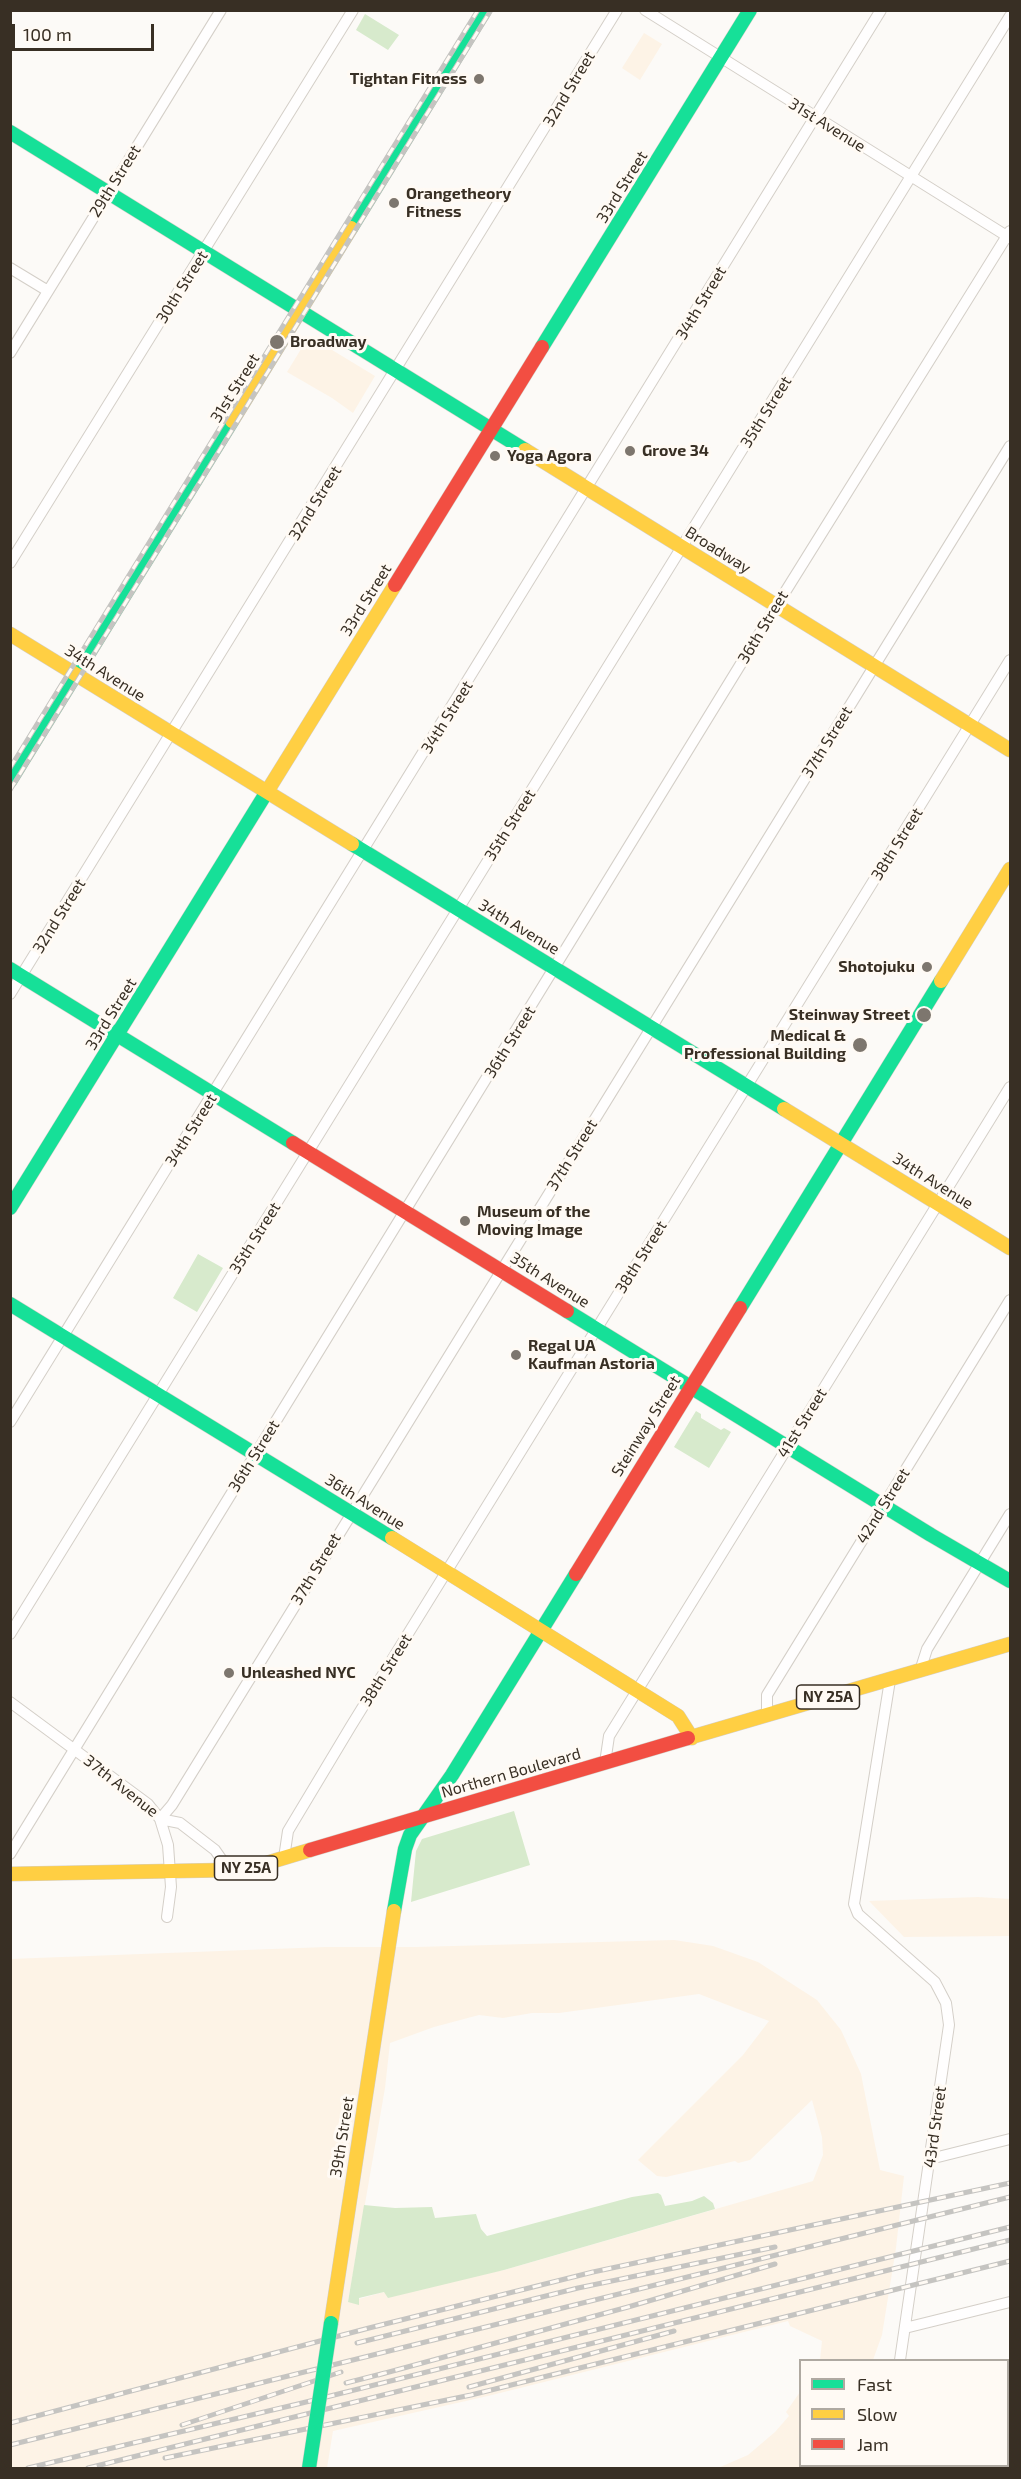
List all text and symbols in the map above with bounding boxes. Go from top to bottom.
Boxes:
scale bar [15,12,158,50]
text: 100 m [23,23,72,45]
street label: 32nd Street [539,48,599,130]
place label: Tightan Fitness [350,69,467,89]
marker: Tightan Fitness [472,72,486,86]
street label: 31st Avenue [785,94,869,156]
street label: 29th Street [85,141,145,221]
street label: 33rd Street [592,147,652,227]
place label: Orangetheory Fitness [406,184,511,222]
marker: Orangetheory Fitness [387,196,401,210]
street label: 30th Street [152,247,212,327]
street label: 34th Street [672,263,730,343]
place label: Broadway [290,332,367,352]
marker: Broadway [268,333,286,351]
street label: 31st Street [206,350,264,426]
street label: 35th Street [736,373,796,451]
place label: Grove 34 [642,441,709,461]
marker: Grove 34 [623,444,637,458]
place label: Yoga Agora [507,446,592,466]
marker: Yoga Agora [488,449,502,463]
street label: 32nd Street [285,462,345,544]
street label: Broadway [682,522,754,578]
street label: 33rd Street [336,560,396,640]
street label: 36th Street [734,587,792,667]
street label: 34th Avenue [61,641,149,705]
street label: 34th Street [417,677,477,757]
street label: 37th Street [798,703,856,781]
street label: 35th Street [480,786,540,864]
street label: 38th Street [867,804,927,884]
street label: 32nd Street [29,875,89,957]
street label: 34th Avenue [475,895,563,959]
place label: Shotojuku [838,957,915,977]
marker: Shotojuku [920,960,934,974]
street label: 33rd Street [81,974,141,1054]
street label: 36th Street [480,1002,540,1082]
place label: Steinway Street [789,1005,910,1025]
marker: Steinway Street [915,1006,933,1024]
place label: Medical & Professional Building [684,1026,846,1064]
marker: Medical & Professional Building [851,1036,869,1054]
street label: 34th Street [161,1090,221,1170]
street label: 37th Street [543,1116,601,1194]
street label: 34th Avenue [889,1149,977,1213]
street label: 35th Street [225,1199,285,1277]
place label: Museum of the Moving Image [477,1202,590,1240]
marker: Museum of the Moving Image [458,1214,472,1228]
street label: 38th Street [611,1217,671,1297]
street label: 35th Avenue [507,1248,593,1312]
place label: Regal UA Kaufman Astoria [528,1336,655,1374]
marker: Regal UA Kaufman Astoria [509,1348,523,1362]
street label: Steinway Street [607,1372,685,1480]
street label: 41st Street [773,1385,831,1461]
street label: 36th Street [224,1416,284,1496]
street label: 42nd Street [852,1465,914,1547]
street label: 36th Avenue [321,1470,409,1534]
street label: 37th Street [287,1530,345,1608]
street label: 38th Street [356,1630,416,1710]
place label: Unleashed NYC [241,1663,356,1683]
marker: Unleashed NYC [222,1666,236,1680]
road number: NY 25A [796,1685,860,1709]
street label: Northern Boulevard [439,1744,583,1802]
street label: 37th Avenue [80,1751,162,1821]
road number: NY 25A [214,1856,278,1880]
street label: 43rd Street [920,2085,950,2169]
street label: 39th Street [326,2095,358,2179]
legend [799,2359,1009,2467]
text: Fast [857,2373,892,2395]
text: Slow [857,2403,897,2425]
text: Jam [857,2433,889,2455]

